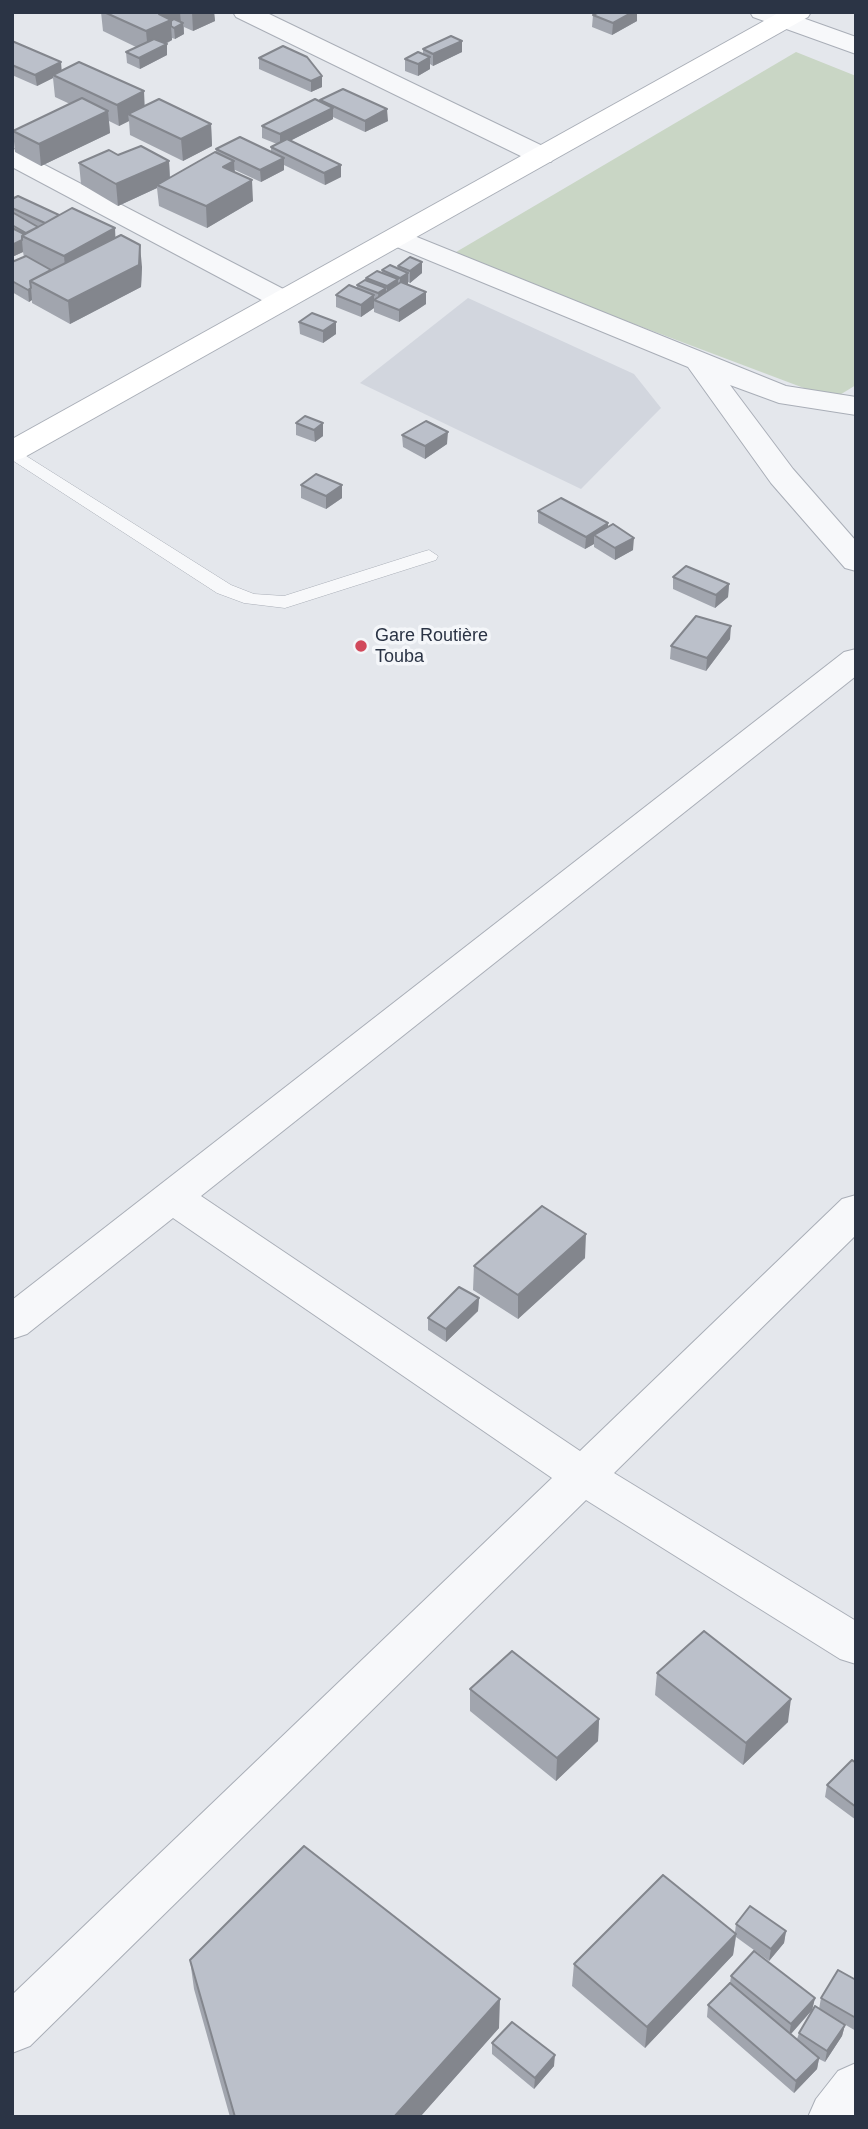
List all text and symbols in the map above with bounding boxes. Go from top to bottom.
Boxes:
place label: Gare Routière Touba [375,625,488,668]
marker: Gare Routière Touba [353,638,369,654]

